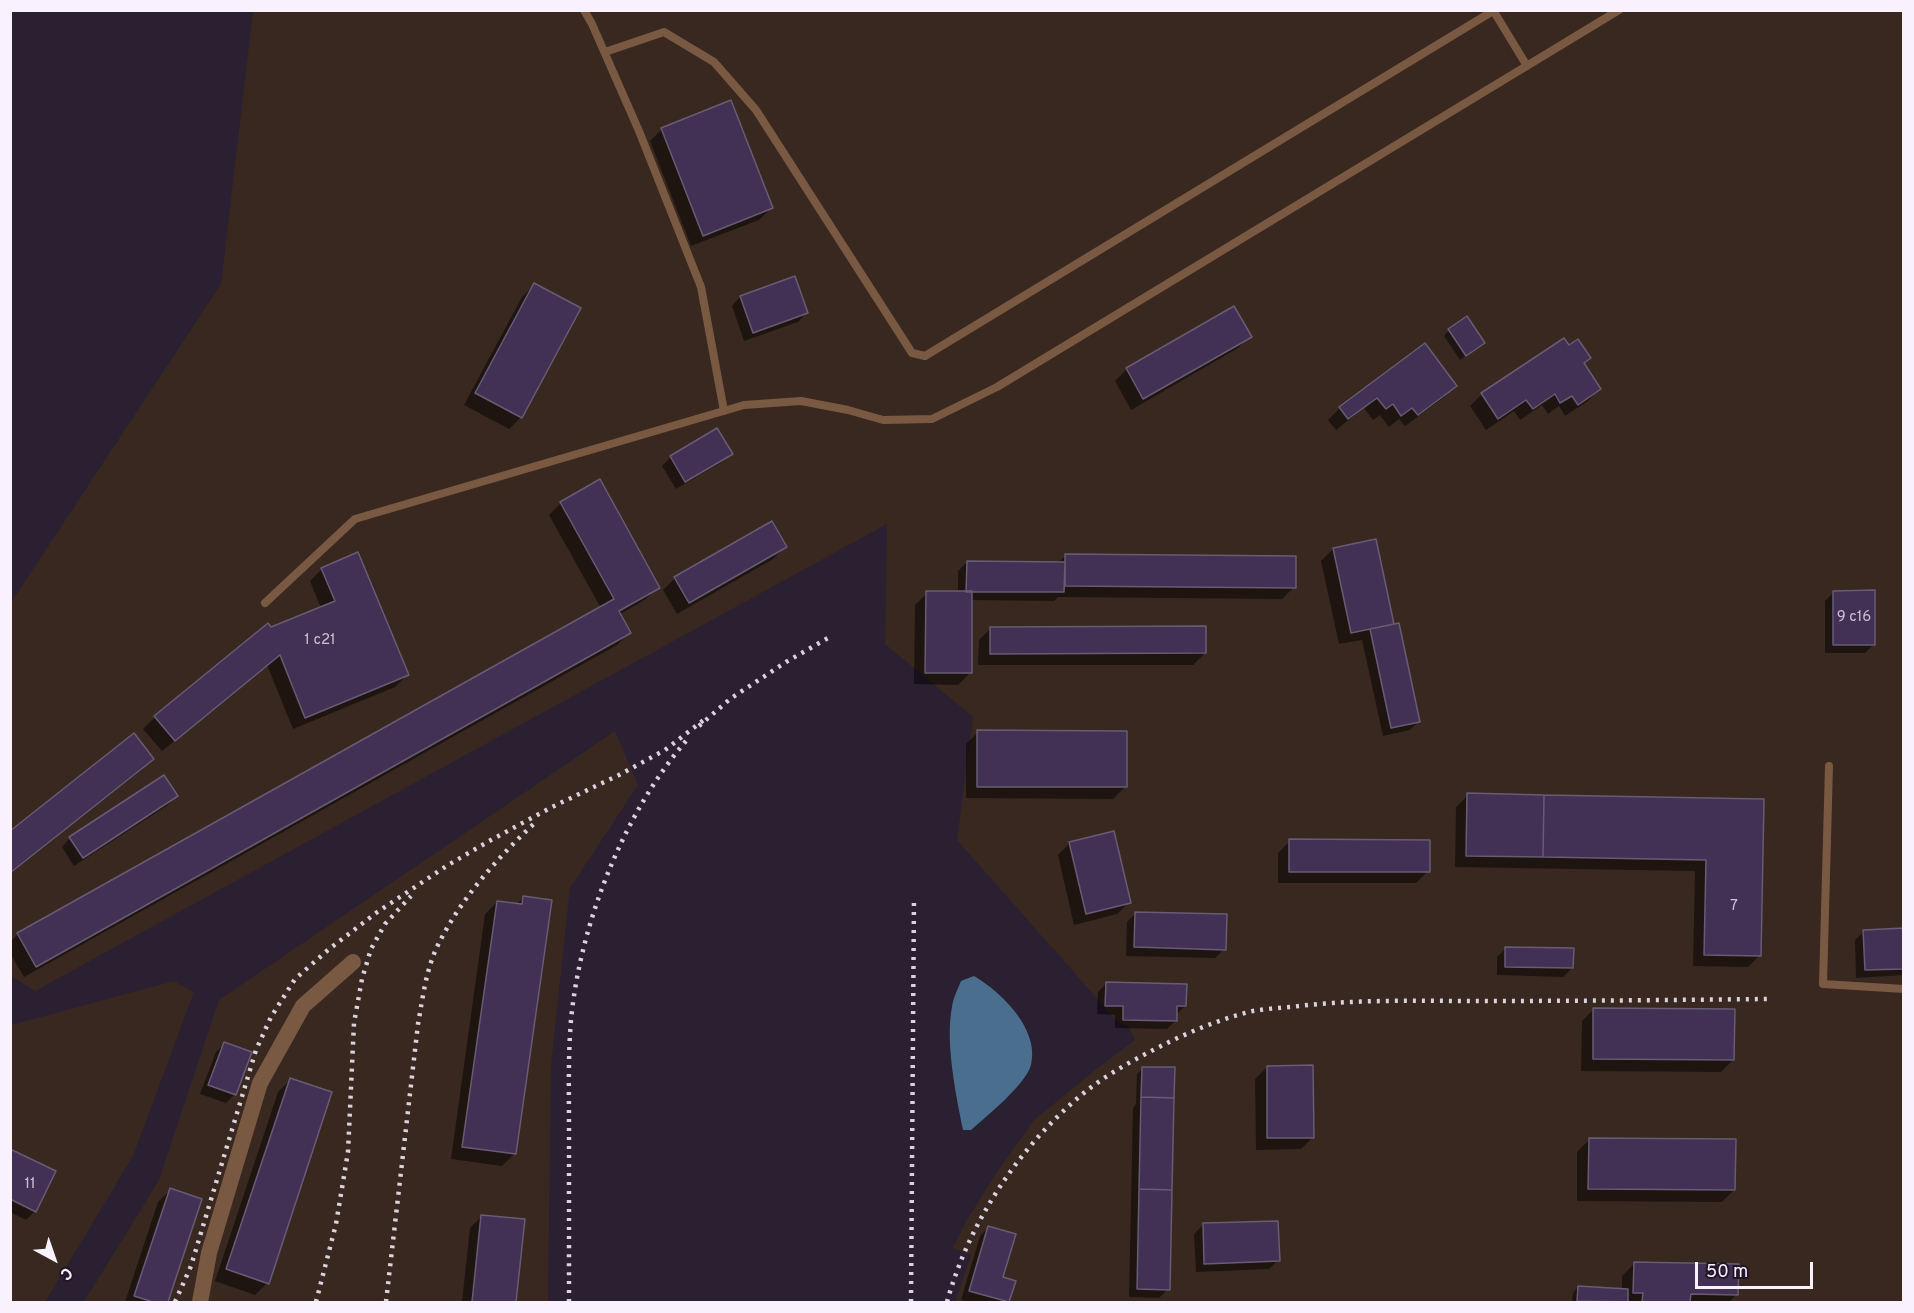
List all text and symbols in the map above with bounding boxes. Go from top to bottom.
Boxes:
house number: 9 с16 [1837,609,1871,627]
house number: 1 с21 [304,632,336,650]
house number: 7 [1730,898,1738,916]
house number: 11 [24,1176,36,1194]
north arrow [24,1229,84,1289]
scale bar [1698,1250,1816,1288]
text: 50 m [1706,1261,1748,1284]
text: С [55,1262,76,1284]

